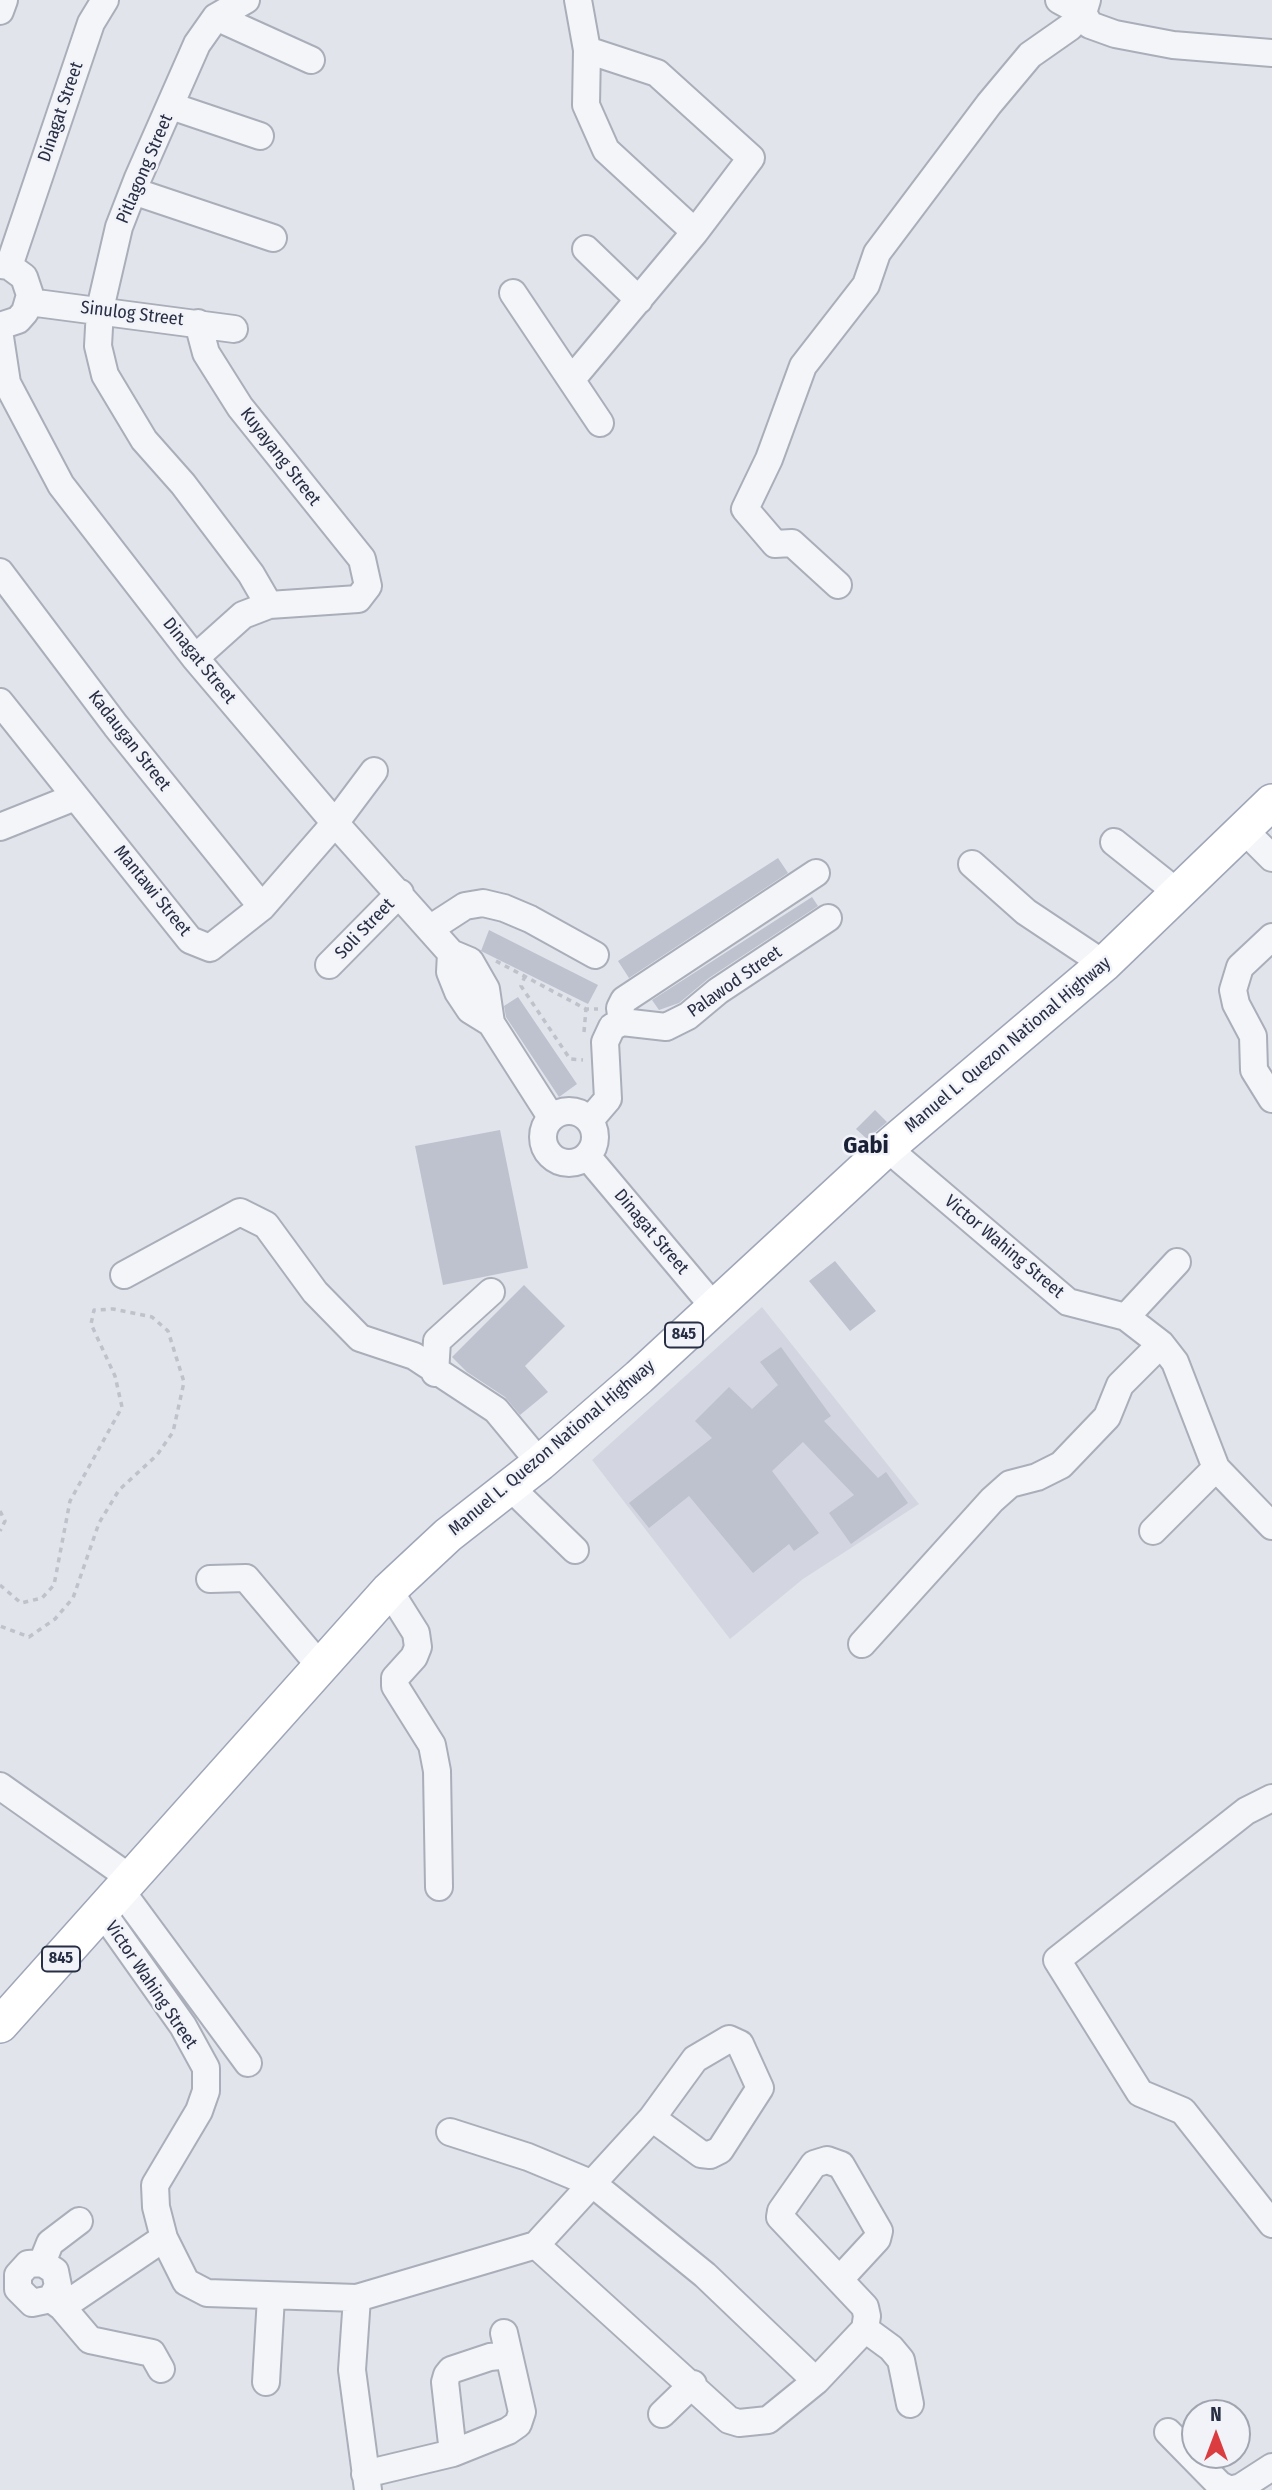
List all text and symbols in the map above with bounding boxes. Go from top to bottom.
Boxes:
street label: Dinagat Street [34,59,88,165]
street label: Pitlagong Street [112,111,178,227]
street label: Sinulog Street [79,297,185,331]
street label: Kuyayang Street [235,404,325,510]
street label: Dinagat Street [158,614,240,708]
street label: Kadaugan Street [83,687,175,795]
street label: Mantawi Street [109,841,195,941]
street label: Soli Street [331,894,399,964]
street label: Palawod Street [684,942,786,1022]
street label: Manuel L. Quezon National Highway [901,952,1115,1138]
district label: Gabi [843,1132,889,1160]
street label: Dinagat Street [609,1185,693,1279]
street label: Victor Wahing Street [940,1191,1068,1303]
road number: 845 [665,1322,703,1348]
street label: Manuel L. Quezon National Highway [445,1355,659,1541]
street label: Victor Wahing Street [100,1917,202,2053]
road number: 845 [42,1946,80,1971]
north arrow [1181,2399,1251,2469]
text: N [1210,2403,1222,2426]

